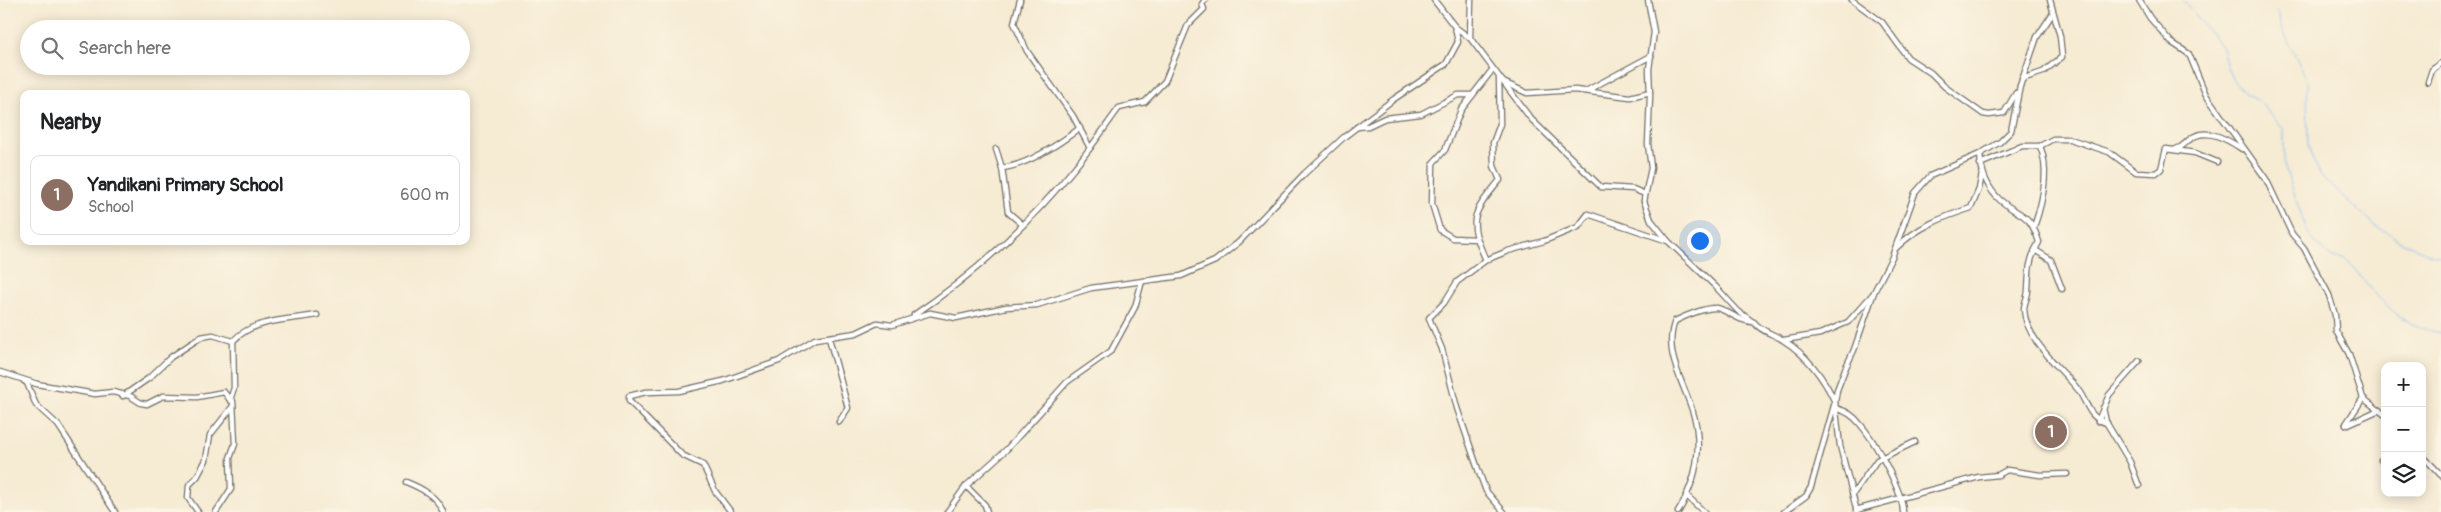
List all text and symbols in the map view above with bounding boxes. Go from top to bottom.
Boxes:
search box [20,20,470,75]
icon: search [38,34,66,62]
text: Search here [78,36,171,60]
text: Nearby [40,109,101,136]
text: Yandikani Primary School [88,173,284,197]
text: 1 [54,185,60,205]
text: 600 m [400,185,449,205]
text: School [88,197,134,217]
your location [1687,228,1713,254]
map controls [2381,362,2426,497]
button: + [2381,362,2426,407]
button: − [2381,407,2426,452]
pin: 1 [2035,413,2067,451]
button: layers [2381,452,2426,497]

